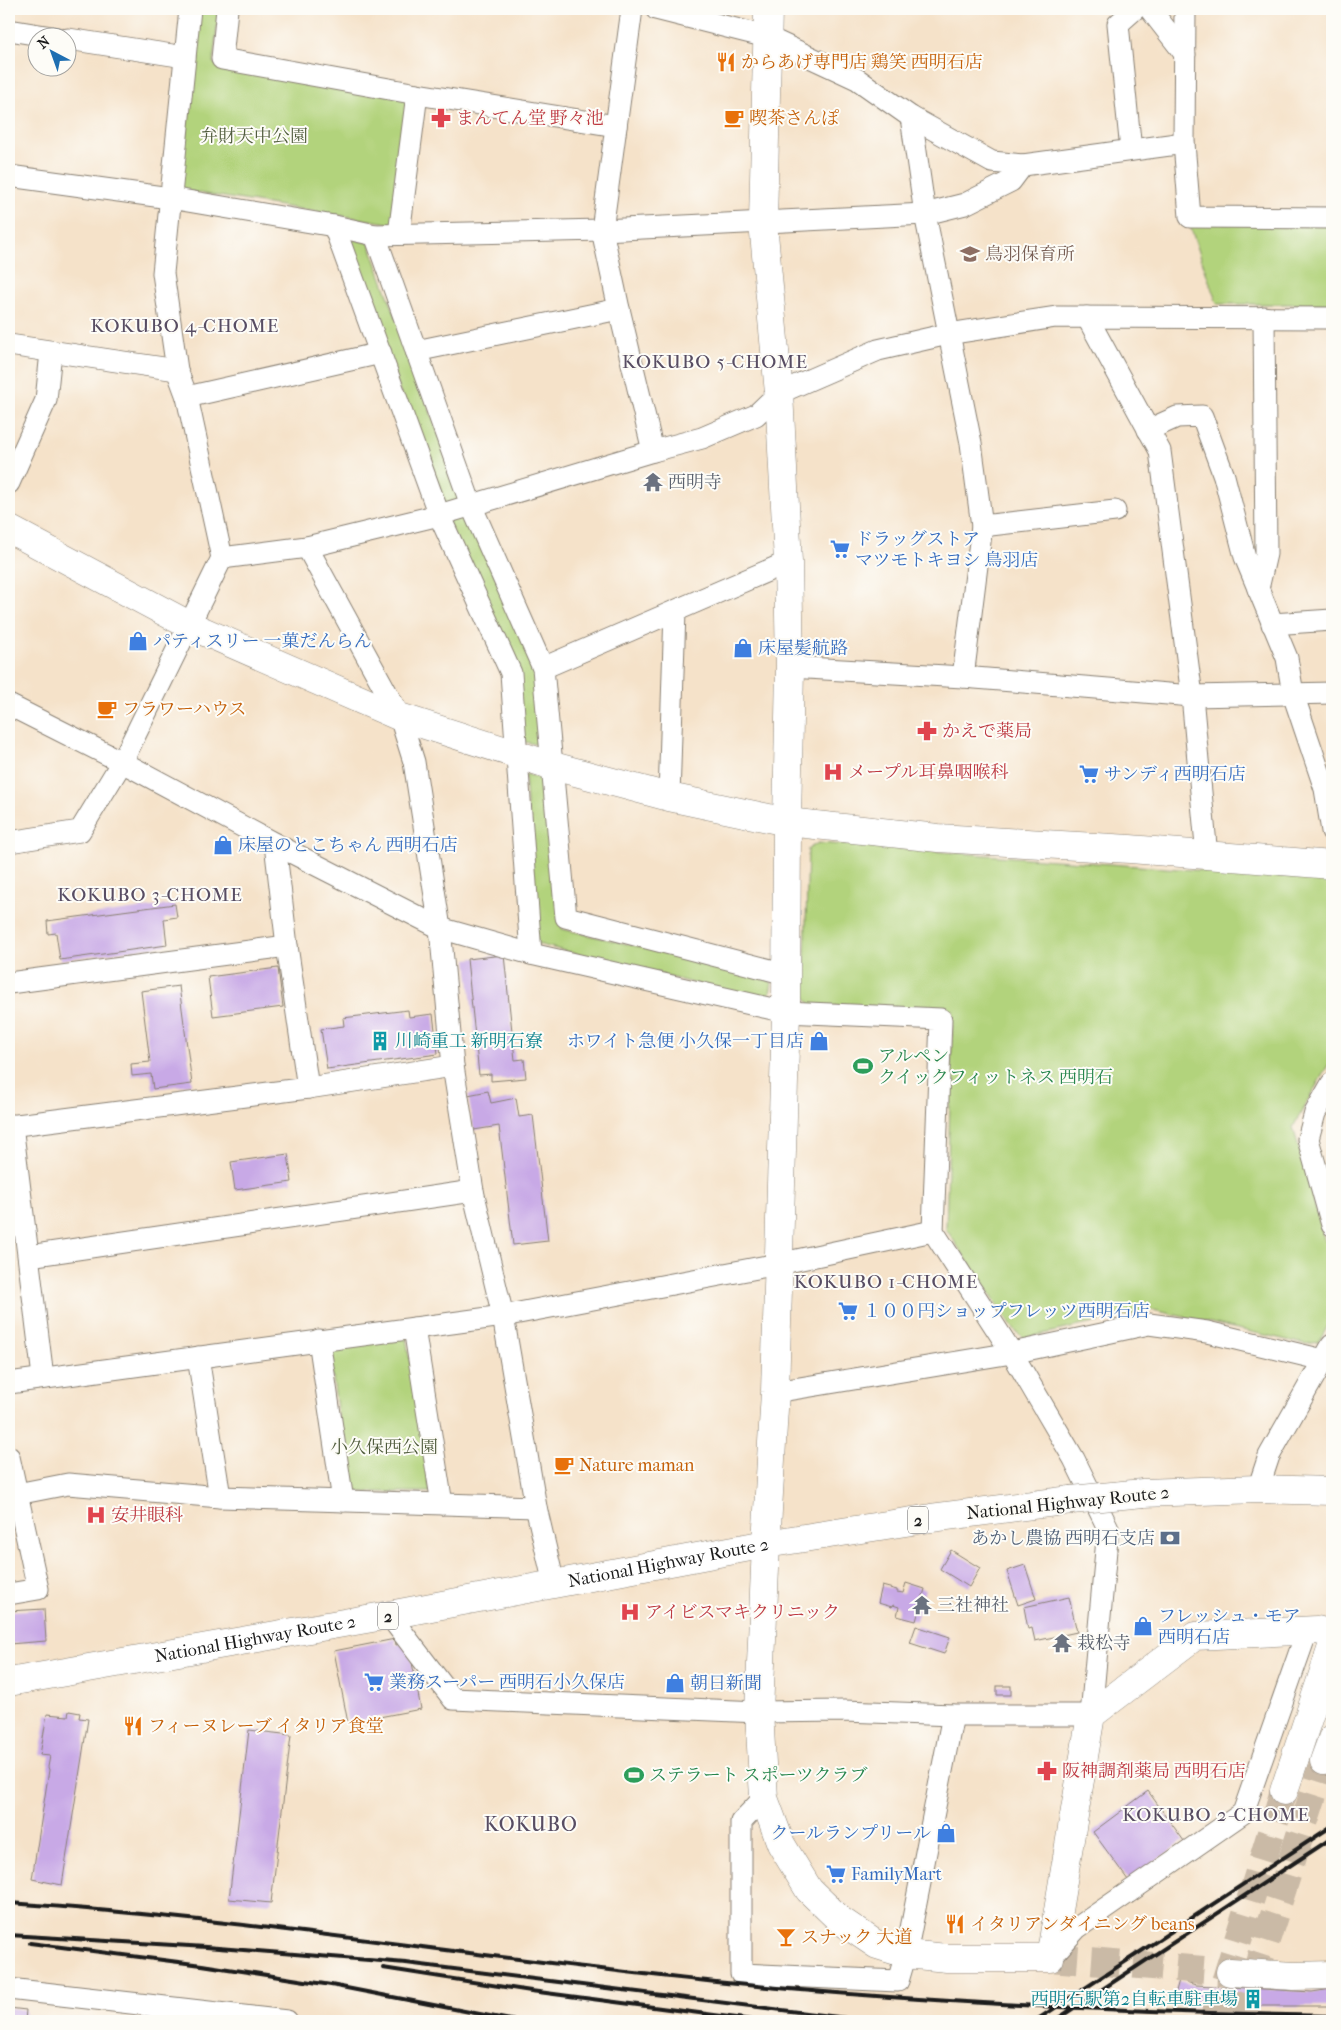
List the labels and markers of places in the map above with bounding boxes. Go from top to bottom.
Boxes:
restaurant icon: からあげ専門店 鶏笑 西明石店 [715,51,737,73]
place label: からあげ専門店 鶏笑 西明石店 [741,52,983,73]
pharmacy icon: まんてん堂 野々池 [430,107,452,129]
cafe icon: 喫茶さんぽ [723,107,745,129]
place label: まんてん堂 野々池 [456,108,604,129]
place label: 喫茶さんぽ [749,108,839,129]
school or university icon: 鳥羽保育所 [959,243,981,265]
place label: 鳥羽保育所 [985,244,1075,265]
temple icon: 西明寺 [642,471,664,493]
place label: 西明寺 [668,472,722,493]
place label: ドラッグストア マツモトキヨシ 鳥羽店 [855,529,1038,571]
supermarket icon: ドラッグストア マツモトキヨシ 鳥羽店 [829,538,851,560]
shop icon: パティスリー 一菓だんらん [127,630,149,652]
place label: パティスリー 一菓だんらん [153,631,371,652]
shop icon: 床屋髪航路 [732,637,754,659]
place label: 床屋髪航路 [758,638,848,659]
cafe icon: フラワーハウス [96,698,118,720]
place label: フラワーハウス [122,699,247,720]
pharmacy icon: かえで薬局 [916,720,938,742]
place label: かえで薬局 [942,721,1032,742]
hospital icon: メープル耳鼻咽喉科 [822,761,844,783]
place label: メープル耳鼻咽喉科 [848,762,1008,783]
supermarket icon: サンディ西明石店 [1078,763,1100,785]
place label: サンディ西明石店 [1104,764,1246,785]
shop icon: 床屋のとこちゃん 西明石店 [212,834,234,856]
place label: 床屋のとこちゃん 西明石店 [238,835,458,856]
building icon: 川崎重工 新明石寮 [369,1030,391,1052]
shop icon: ホワイト急便 小久保一丁目店 [808,1030,830,1052]
place label: 川崎重工 新明石寮 [395,1031,543,1052]
place label: ホワイト急便 小久保一丁目店 [567,1031,804,1052]
place label: アルペン クイックフィットネス 西明石 [878,1046,1113,1088]
sports icon: アルペン クイックフィットネス 西明石 [852,1055,874,1077]
supermarket icon: １００円ショップフレッツ西明石店 [837,1300,859,1322]
place label: １００円ショップフレッツ西明石店 [863,1301,1150,1322]
cafe icon: Nature maman [553,1454,575,1476]
place label: Nature maman [579,1455,695,1476]
hospital icon: 安井眼科 [85,1504,107,1526]
place label: 安井眼科 [111,1505,183,1526]
bank icon: あかし農協 西明石支店 [1159,1527,1181,1549]
place label: あかし農協 西明石支店 [971,1528,1155,1549]
temple icon: 三社神社 [911,1594,933,1616]
place label: 三社神社 [937,1595,1009,1616]
hospital icon: アイビスマキクリニック [619,1601,641,1623]
place label: アイビスマキクリニック [645,1602,840,1623]
place label: フレッシュ・モア 西明石店 [1158,1606,1301,1648]
shop icon: フレッシュ・モア 西明石店 [1132,1615,1154,1637]
temple icon: 栽松寺 [1051,1632,1073,1654]
place label: 栽松寺 [1077,1633,1131,1654]
supermarket icon: 業務スーパー 西明石小久保店 [363,1671,385,1693]
place label: 業務スーパー 西明石小久保店 [389,1672,625,1693]
shop icon: 朝日新聞 [664,1672,686,1694]
place label: 朝日新聞 [690,1673,762,1694]
restaurant icon: フィーヌレーブ イタリア食堂 [122,1715,144,1737]
place label: フィーヌレーブ イタリア食堂 [148,1716,384,1737]
pharmacy icon: 阪神調剤薬局 西明石店 [1036,1760,1058,1782]
place label: 阪神調剤薬局 西明石店 [1062,1761,1246,1782]
sports icon: ステラート スポーツクラブ [623,1764,645,1786]
place label: ステラート スポーツクラブ [649,1765,868,1786]
shop icon: クールランプリール [935,1822,957,1844]
place label: クールランプリール [770,1823,931,1844]
supermarket icon: FamilyMart [825,1863,847,1885]
place label: FamilyMart [851,1864,943,1885]
restaurant icon: イタリアンダイニング beans [944,1913,966,1935]
place label: イタリアンダイニング beans [970,1914,1195,1935]
bar icon: スナック 大道 [775,1926,797,1948]
place label: スナック 大道 [801,1927,912,1948]
building icon: 西明石駅第2自転車駐車場 [1242,1988,1264,2010]
place label: 西明石駅第2自転車駐車場 [1031,1989,1238,2010]

